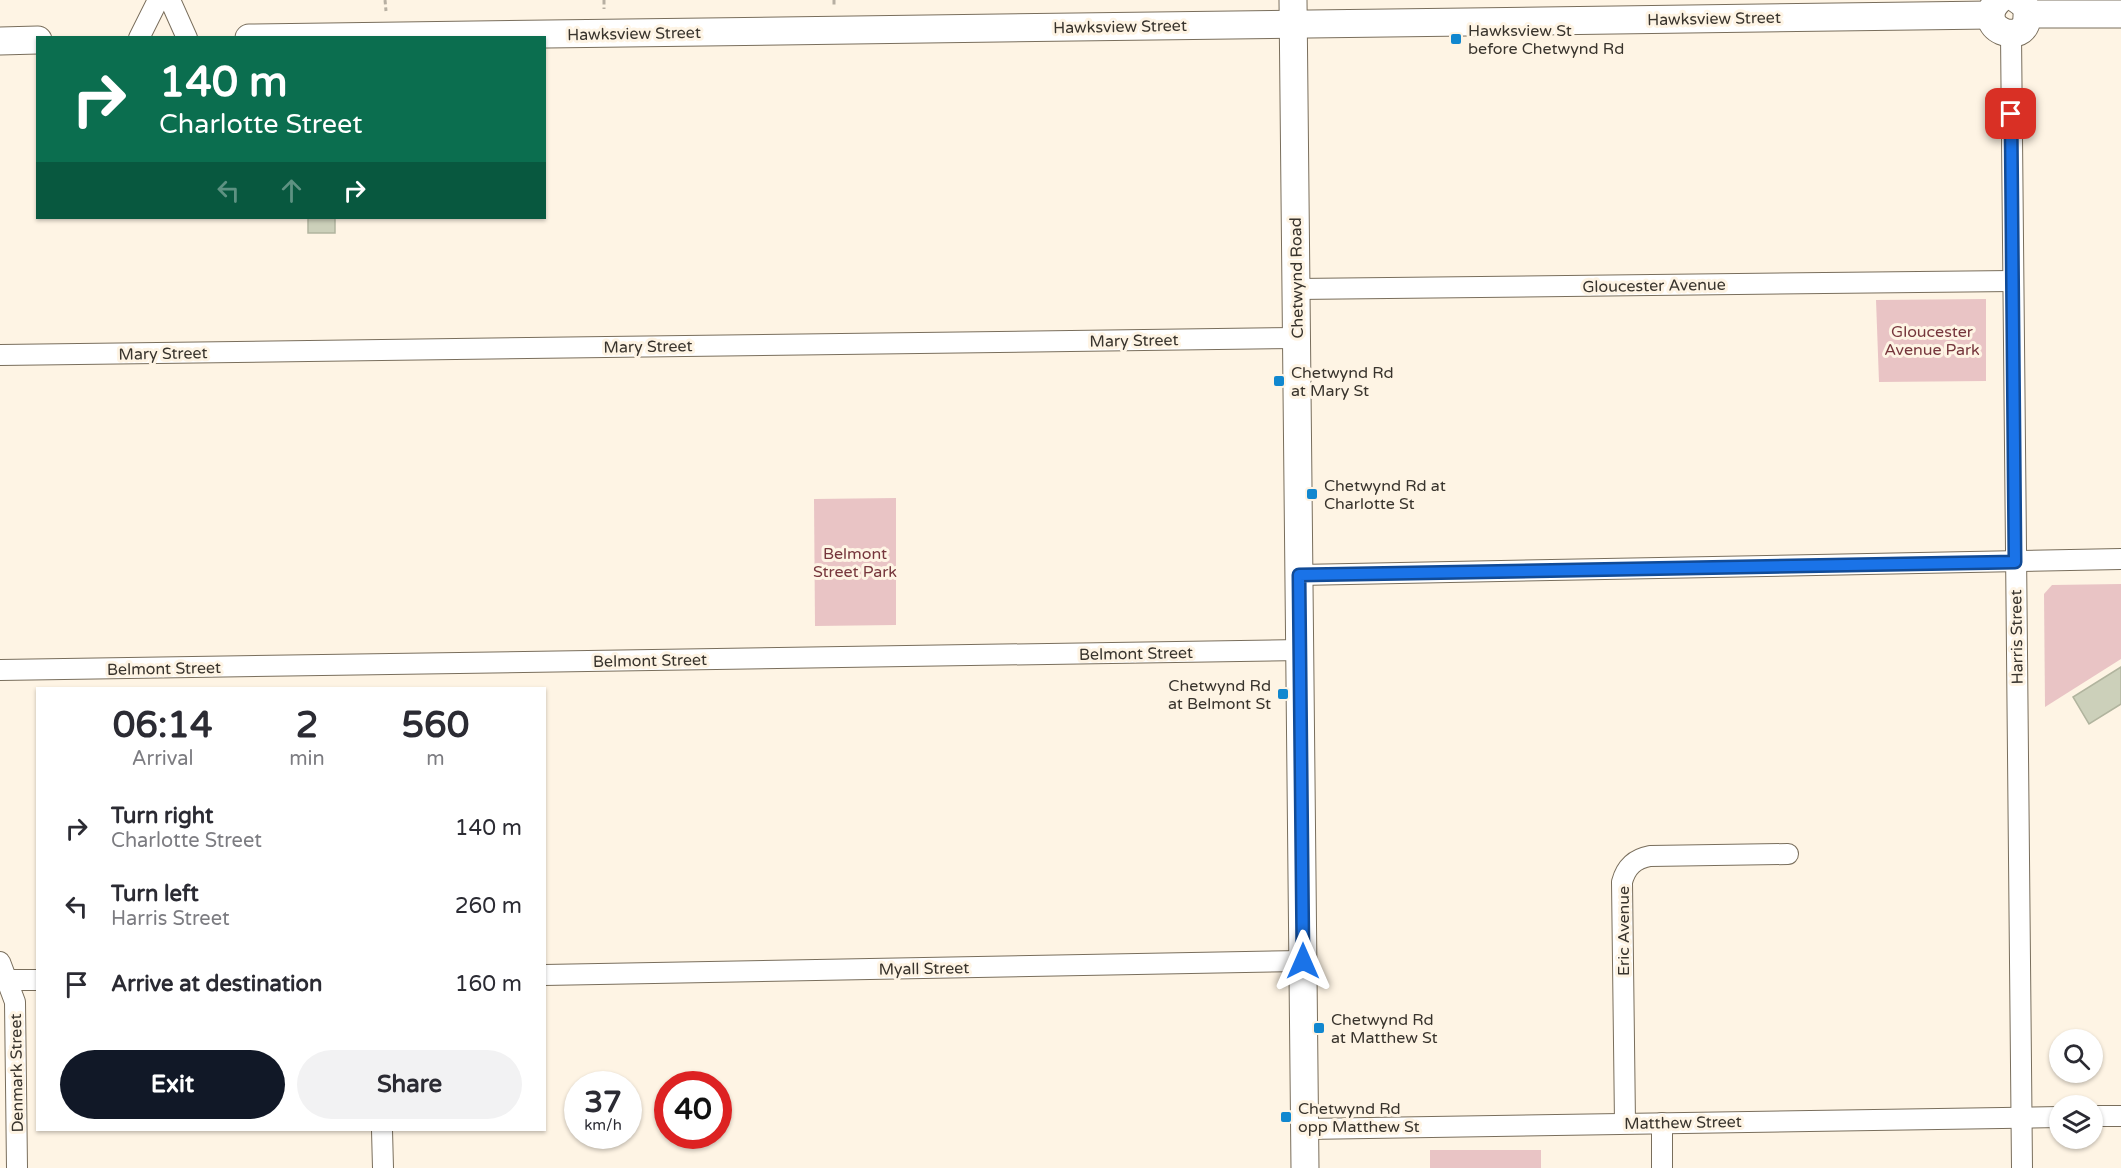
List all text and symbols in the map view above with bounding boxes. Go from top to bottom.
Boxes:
street label: Hawksview Street [1647,8,1781,30]
street label: Hawksview Street [1053,16,1187,38]
place label: Hawksview St before Chetwynd Rd [1468,21,1624,59]
street label: Hawksview Street [567,23,701,45]
marker: Hawksview St before Chetwynd Rd [1449,32,1463,46]
text: 140 m [159,57,288,108]
icon: right [60,60,138,138]
pin [1985,88,2036,139]
icon: arrive [1994,97,2027,130]
text: Charlotte Street [159,108,363,141]
icon: left [212,174,245,207]
icon: ahead [275,174,308,207]
icon: right [338,174,371,207]
street label: Chetwynd Road [1286,217,1308,339]
street label: Gloucester Avenue [1582,275,1726,297]
park label: Gloucester Avenue Park [1884,322,1980,360]
street label: Mary Street [1089,330,1179,352]
street label: Mary Street [603,336,693,358]
street label: Mary Street [118,343,208,365]
place label: Chetwynd Rd at Mary St [1291,363,1394,401]
marker: Chetwynd Rd at Mary St [1272,374,1286,388]
place label: Chetwynd Rd at Charlotte St [1324,476,1446,514]
marker: Chetwynd Rd at Charlotte St [1305,487,1319,501]
park label: Belmont Street Park [813,544,897,582]
street label: Harris Street [2006,589,2028,685]
street label: Belmont Street [1079,643,1193,665]
street label: Belmont Street [593,650,707,672]
street label: Belmont Street [107,658,221,680]
place label: Chetwynd Rd at Belmont St [1168,676,1271,714]
marker: Chetwynd Rd at Belmont St [1276,687,1290,701]
text: 06:14 [113,704,213,747]
text: 2 [296,704,318,747]
text: 560 [401,704,469,747]
text: Arrival [132,747,194,771]
text: min [289,747,325,771]
text: m [426,747,445,771]
text: Turn right [111,803,213,829]
icon: right [60,812,93,845]
text: 140 m [455,815,522,841]
text: Charlotte Street [111,829,262,853]
text: Turn left [111,881,199,907]
street label: Eric Avenue [1614,886,1634,976]
icon: left [60,890,93,923]
text: 260 m [455,893,522,919]
text: Harris Street [111,907,230,931]
position arrow [1271,929,1335,993]
street label: Myall Street [879,958,970,980]
icon: arrive [60,968,93,1001]
text: Arrive at destination [111,971,322,997]
text: 160 m [455,971,522,997]
place label: Chetwynd Rd at Matthew St [1331,1010,1438,1048]
street label: Denmark Street [6,1013,28,1133]
marker: Chetwynd Rd at Matthew St [1312,1021,1326,1035]
map controls [2049,1029,2103,1149]
button: search [2049,1029,2103,1083]
button: Exit [60,1050,285,1119]
button: Share [297,1050,522,1119]
speed limit sign: 40 [654,1071,732,1149]
text: 37 [584,1084,622,1121]
button: layers [2049,1095,2103,1149]
place label: Chetwynd Rd opp Matthew St [1298,1099,1420,1137]
marker: Chetwynd Rd opp Matthew St [1279,1110,1293,1124]
street label: Matthew Street [1624,1112,1742,1134]
text: km/h [584,1116,622,1134]

